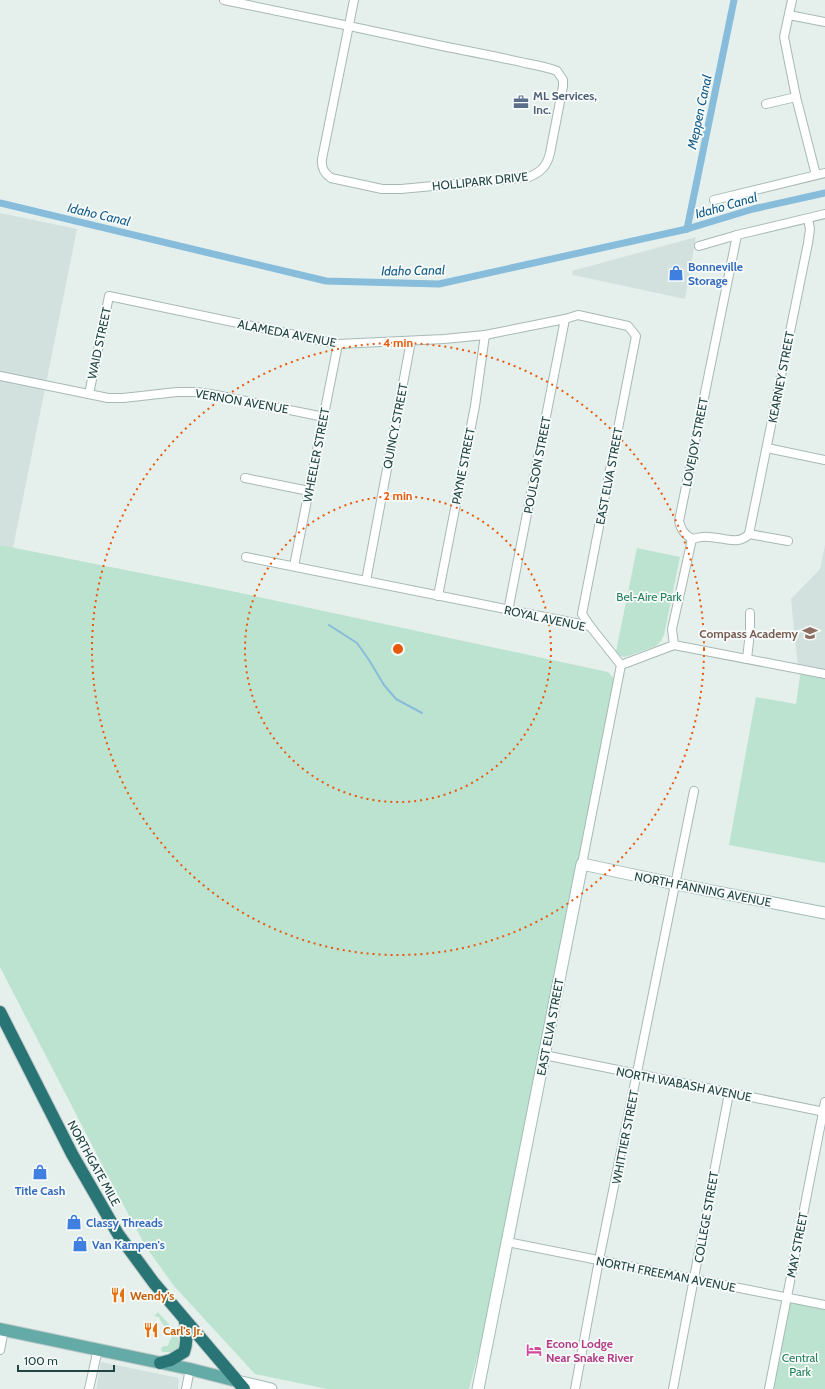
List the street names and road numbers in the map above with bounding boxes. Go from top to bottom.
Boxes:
street label: HOLLIPARK DRIVE [431,168,529,193]
street label: WAID STREET [84,305,114,380]
street label: ALAMEDA AVENUE [236,316,338,350]
street label: KEARNEY STREET [765,329,797,424]
street label: QUINCY STREET [379,381,411,470]
street label: VERNON AVENUE [194,385,290,417]
street label: LOVEJOY STREET [679,396,711,488]
street label: WHEELER STREET [299,406,333,504]
street label: POULSON STREET [520,415,554,515]
street label: PAYNE STREET [448,426,478,506]
street label: EAST ELVA STREET [592,426,626,526]
street label: ROYAL AVENUE [503,602,587,634]
street label: NORTH FANNING AVENUE [633,868,773,910]
street label: EAST ELVA STREET [533,977,567,1077]
street label: NORTH WABASH AVENUE [615,1063,753,1105]
street label: WHITTIER STREET [609,1088,642,1185]
street label: NORTHGATE MILE [64,1118,124,1209]
street label: COLLEGE STREET [691,1169,722,1264]
street label: MAY STREET [783,1210,811,1279]
street label: NORTH FREEMAN AVENUE [595,1253,737,1295]

